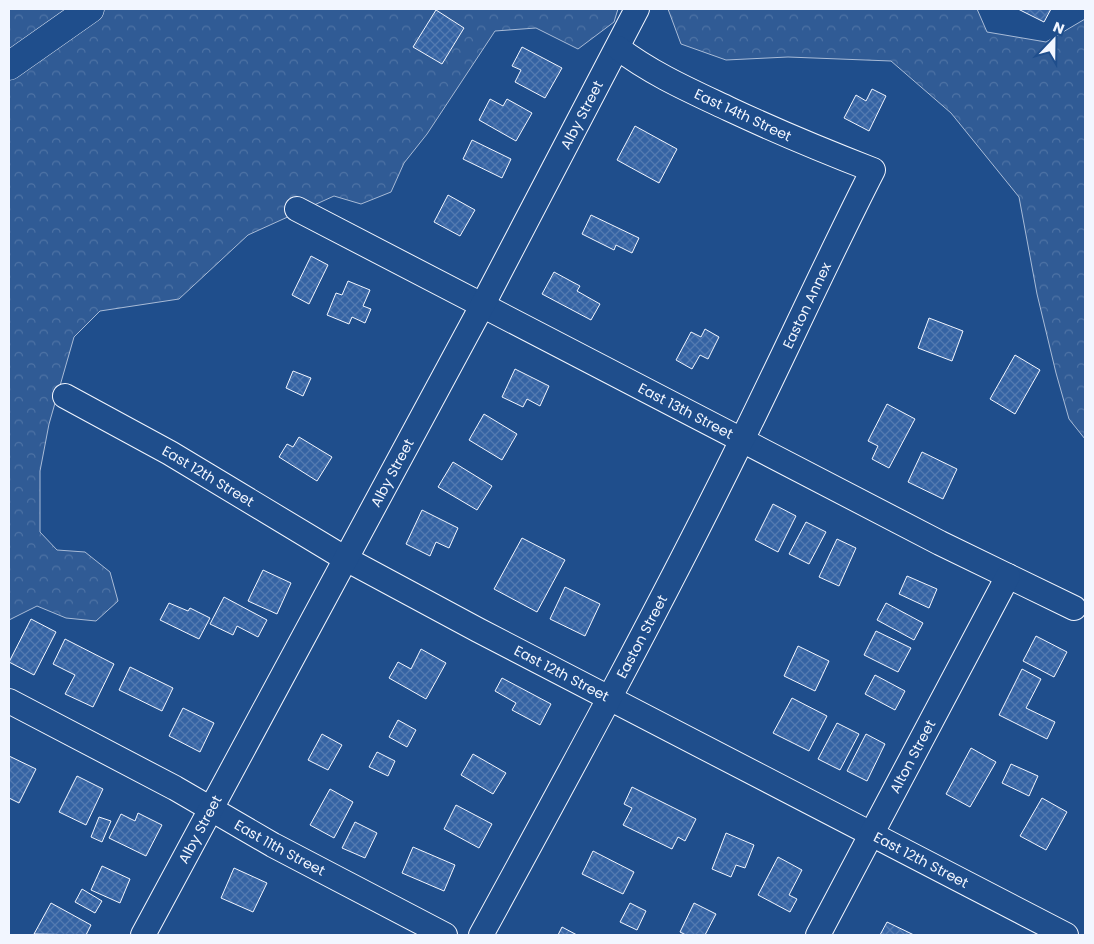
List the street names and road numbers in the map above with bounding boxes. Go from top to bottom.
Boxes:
street label: Alby Street [555,77,608,153]
street label: East 14th Street [691,84,795,146]
street label: Easton Annex [778,259,836,352]
street label: East 13th Street [635,378,737,444]
street label: Alby Street [365,435,419,511]
street label: East 12th Street [159,441,258,511]
street label: Easton Street [612,591,672,682]
street label: East 12th Street [511,640,612,706]
street label: Alton Street [885,716,940,797]
street label: Alby Street [173,792,227,867]
street label: East 11th Street [231,815,329,881]
street label: East 12th Street [870,827,972,893]

